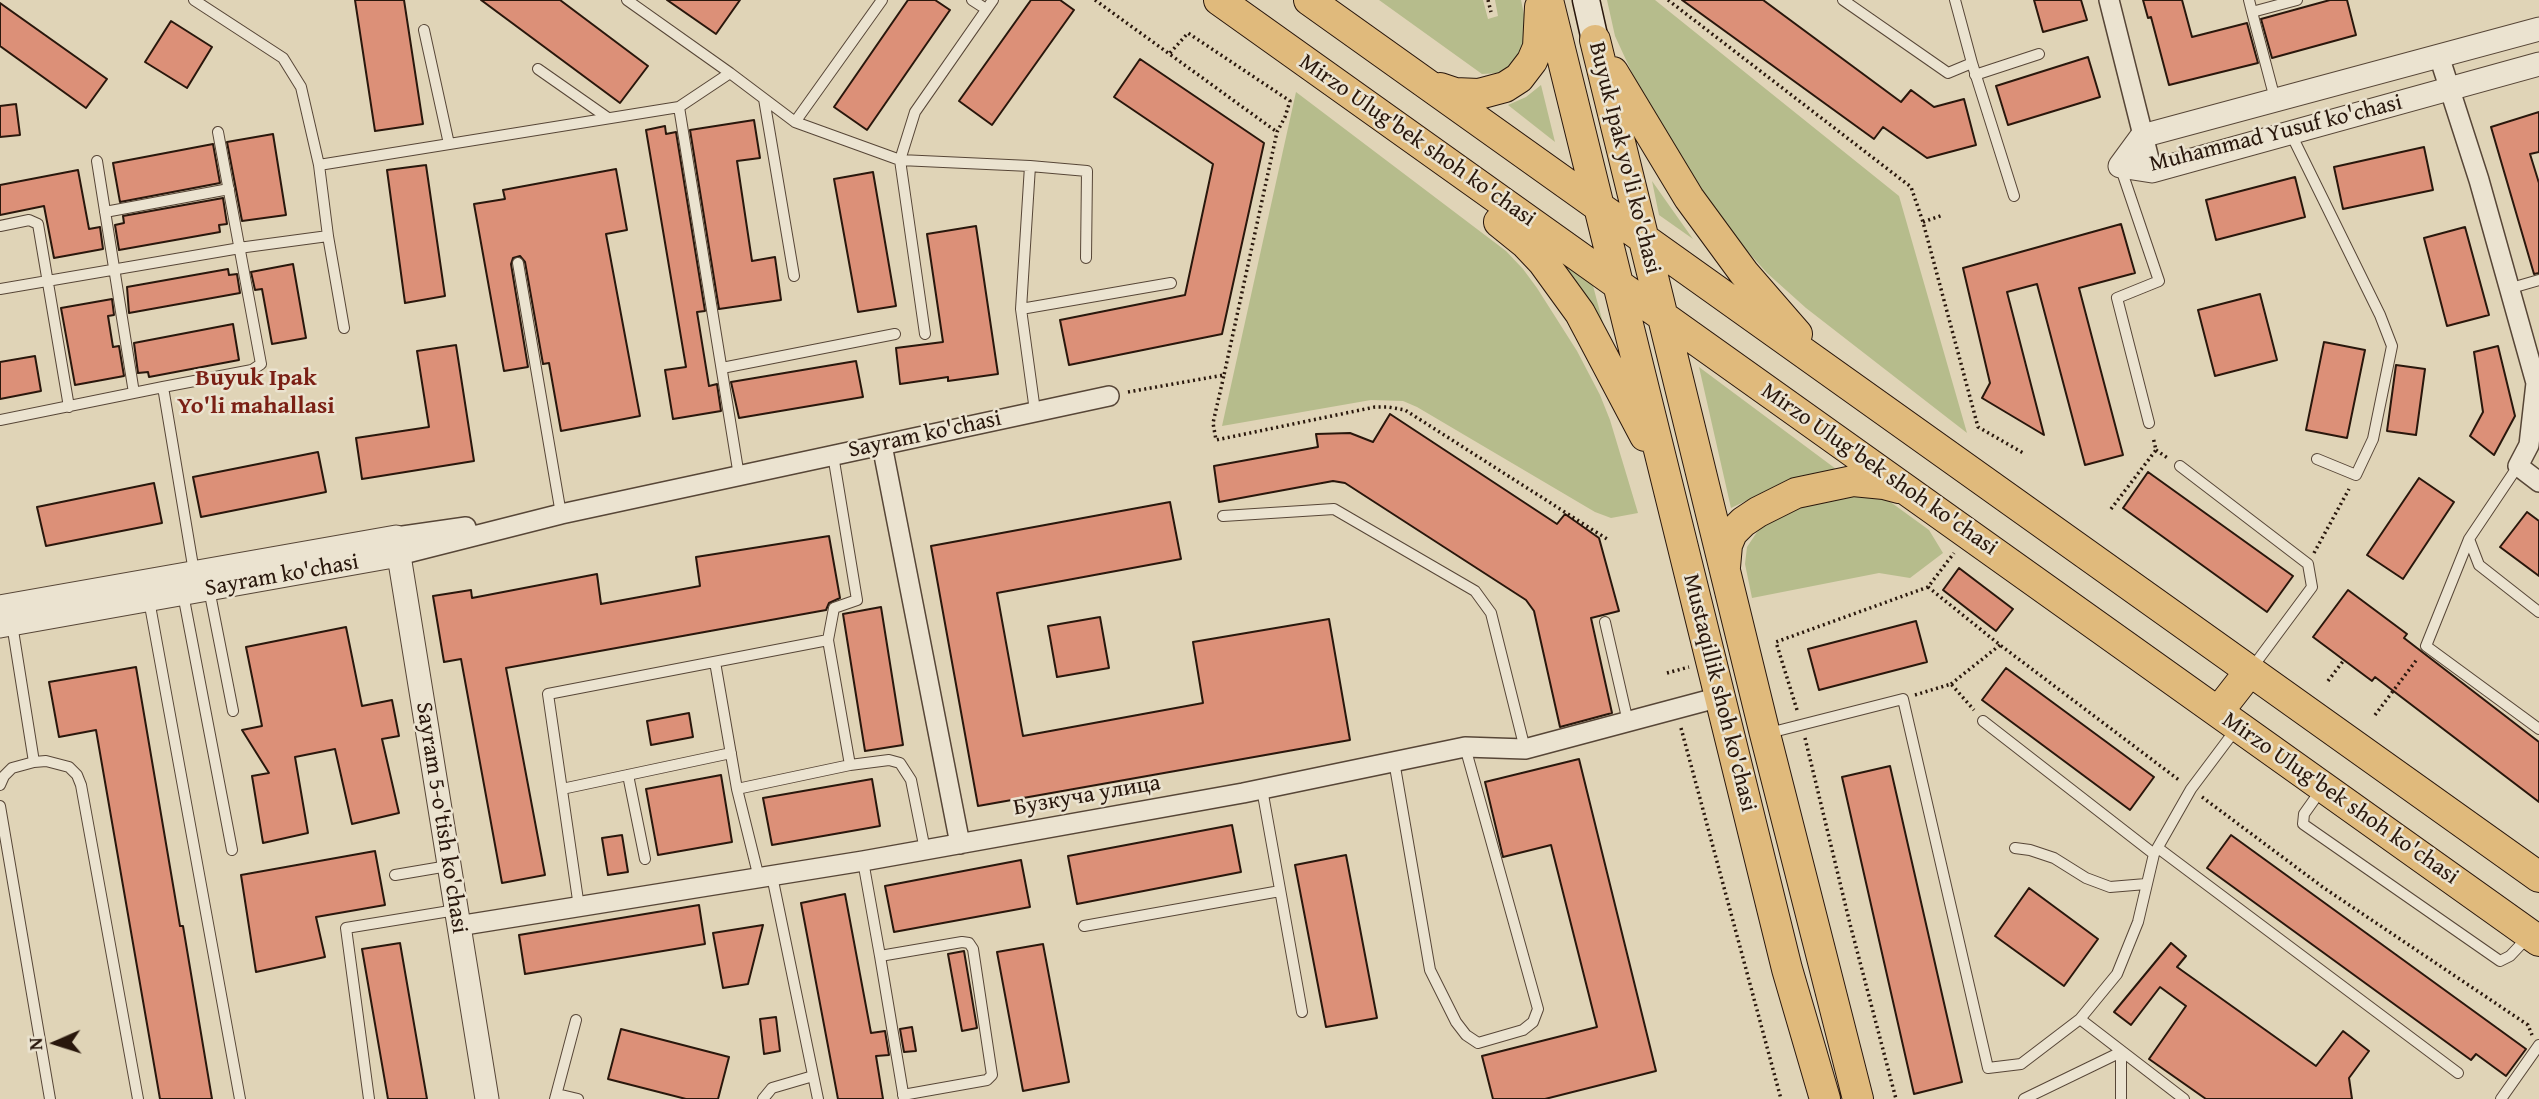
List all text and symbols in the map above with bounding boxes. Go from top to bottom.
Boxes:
street label: Buyuk Ipak yo'li ko'chasi [1582,39,1666,277]
street label: Mirzo Ulug'bek shoh ko'chasi [1293,49,1541,233]
street label: Muhammad Yusuf ko'chasi [2147,89,2405,179]
district label: Buyuk Ipak Yo'li mahallasi [177,365,335,421]
street label: Mirzo Ulug'bek shoh ko'chasi [1755,378,2003,562]
street label: Sayram ko'chasi [846,405,1004,465]
street label: Sayram ko'chasi [203,549,361,603]
street label: Mustaqillik shoh ko'chasi [1676,571,1762,815]
street label: Sayram 5-o'tish ko'chasi [409,700,473,936]
street label: Mirzo Ulug'bek shoh ko'chasi [2216,707,2464,891]
street label: Бузкуча улица [1011,769,1163,823]
north arrow [21,1008,91,1078]
text: N [21,1037,49,1051]

